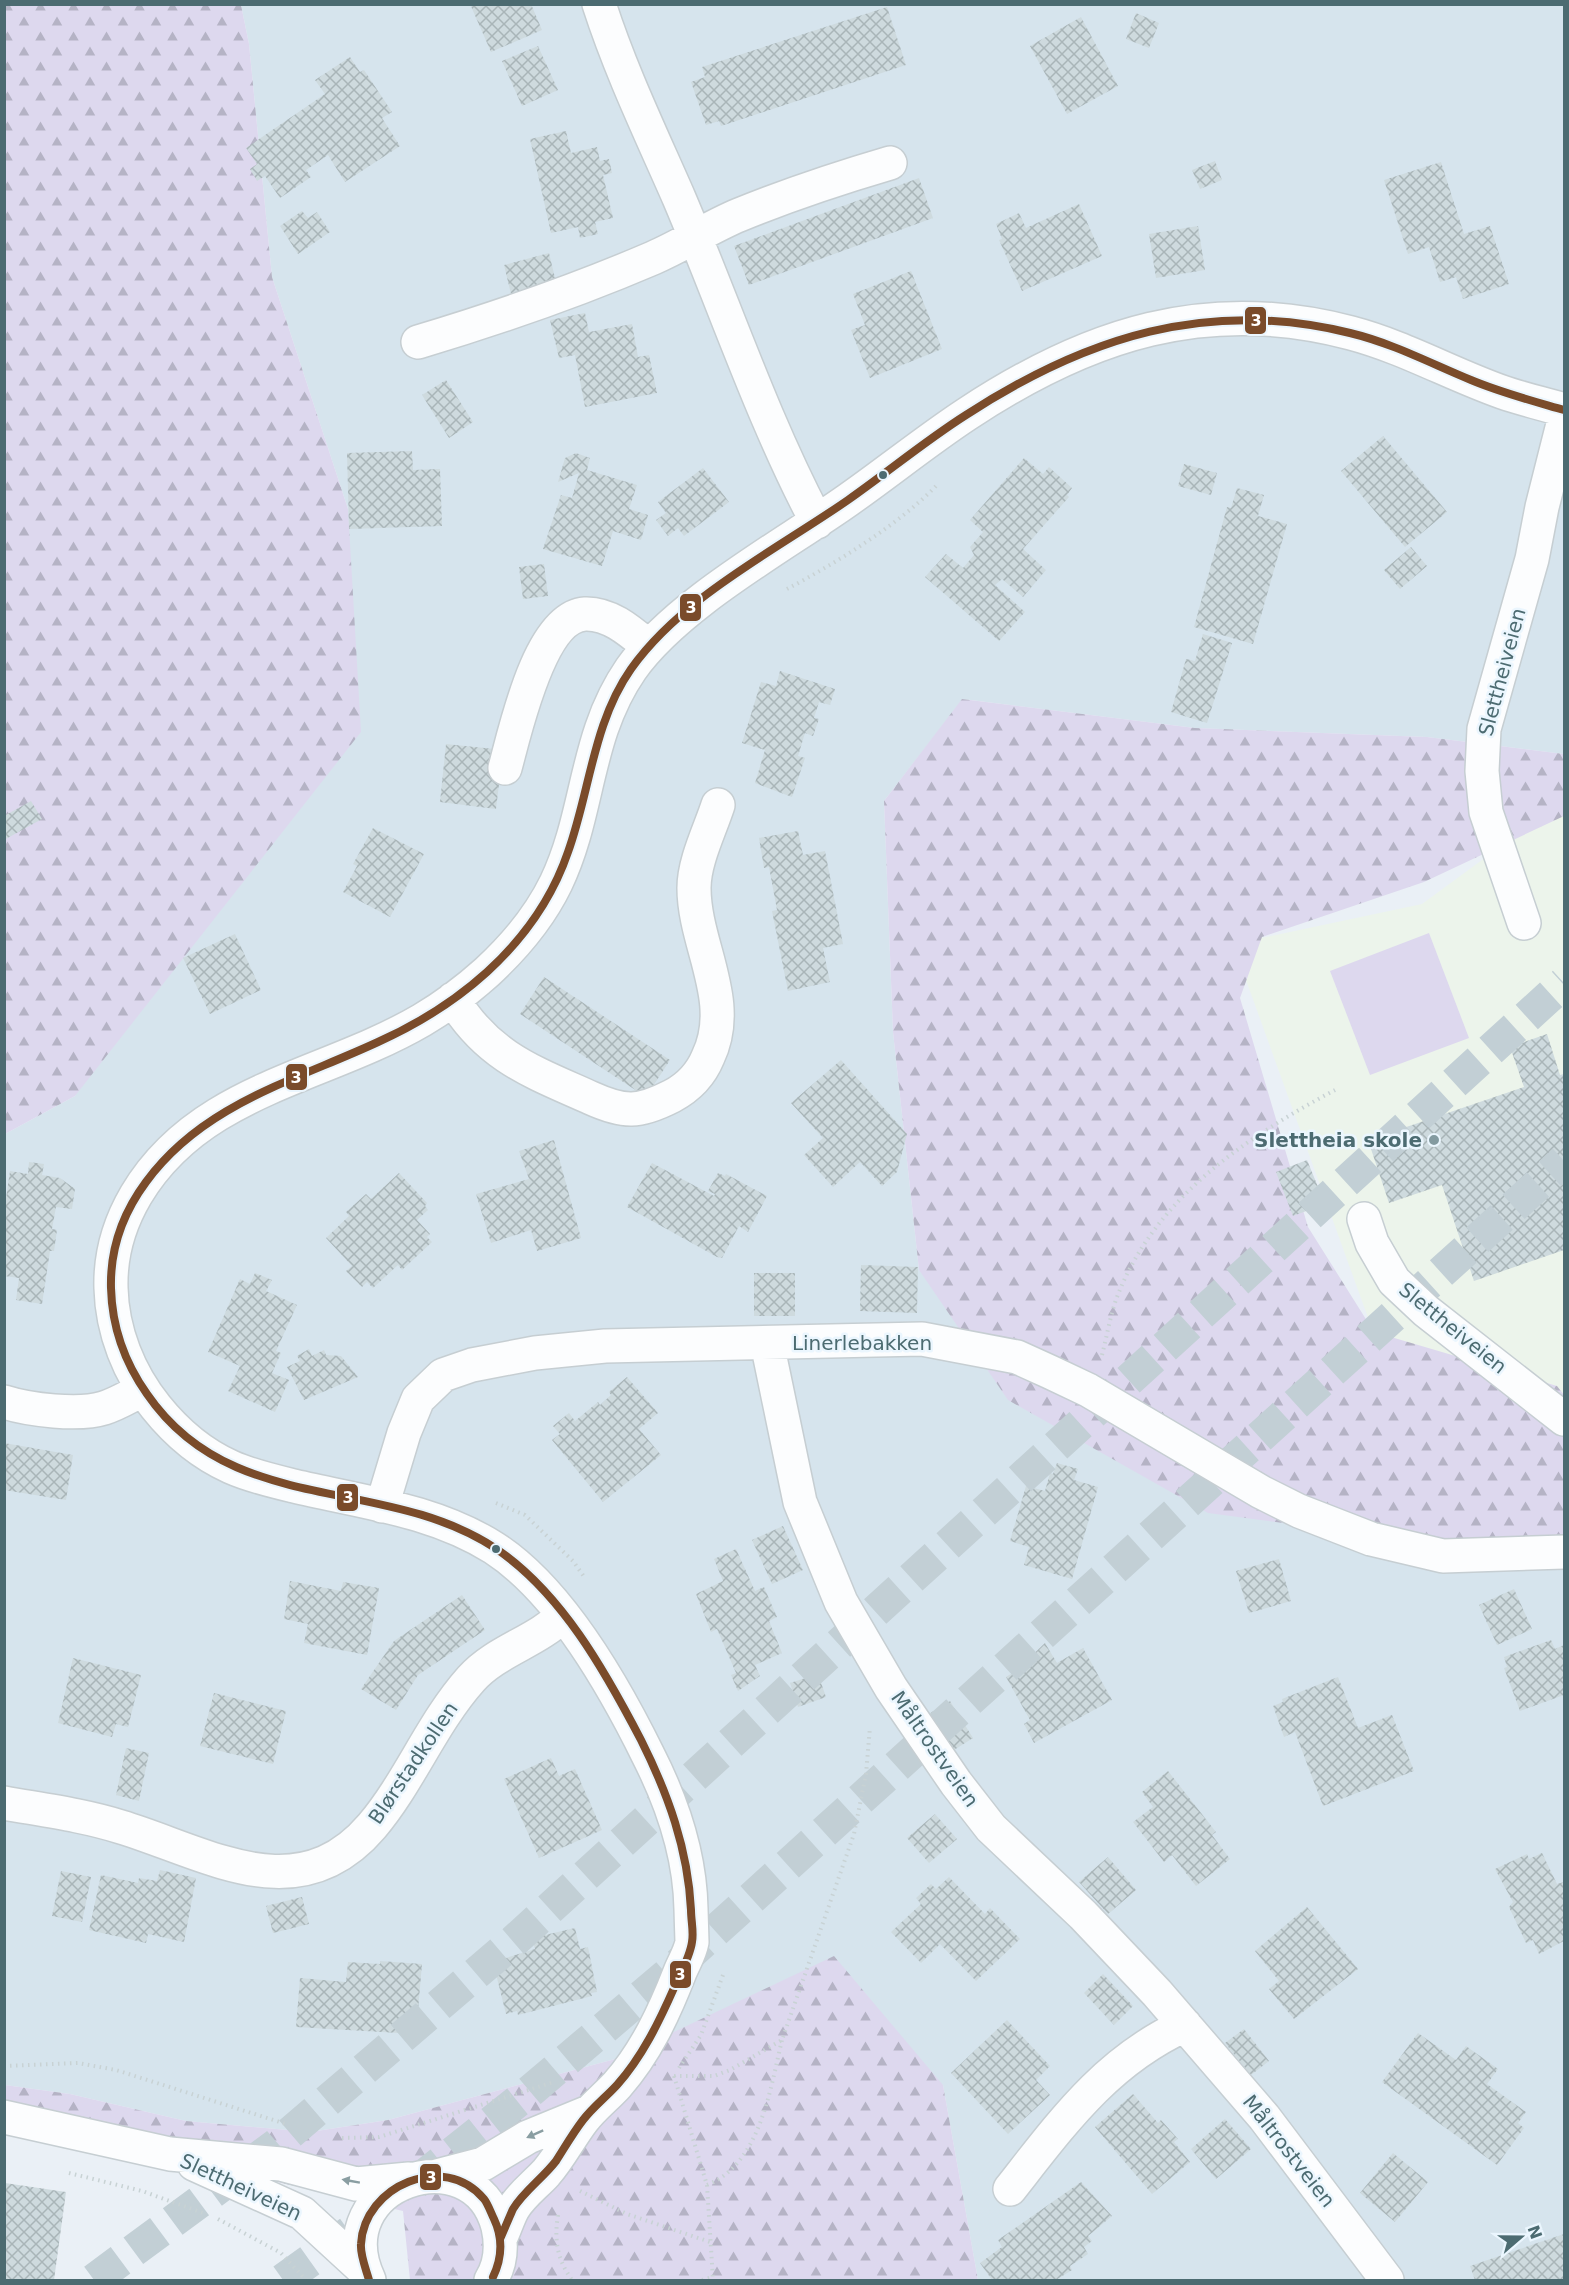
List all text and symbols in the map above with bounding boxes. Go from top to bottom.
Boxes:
line badge: 3 [1244,306,1267,335]
text: 3 [1250,311,1262,330]
unlabelled marker [877,469,889,481]
line badge: 3 [679,593,702,622]
text: 3 [685,598,697,617]
street label: Slettheiveien [1473,605,1531,739]
line badge: 3 [285,1063,308,1091]
text: 3 [290,1068,302,1087]
place label: Slettheia skole [1254,1128,1422,1152]
marker: Slettheia skole [1427,1133,1441,1147]
street label: Slettheiveien [1394,1277,1512,1379]
street label: Linerlebakken [792,1331,932,1355]
line badge: 3 [336,1483,359,1512]
text: 3 [342,1488,354,1507]
unlabelled marker [490,1543,502,1555]
street label: Måltrostveien [886,1686,984,1812]
street label: Blørstadkollen [363,1697,463,1829]
line badge: 3 [669,1960,692,1989]
text: 3 [674,1965,686,1984]
street label: Måltrostveien [1238,2090,1340,2212]
one-way arrow [526,2130,543,2139]
street label: Slettheiveien [176,2148,306,2226]
line badge: 3 [419,2163,442,2191]
text: 3 [425,2168,437,2187]
one-way arrow [342,2177,361,2186]
north arrow [1491,2207,1551,2267]
text: N [1523,2222,1546,2242]

